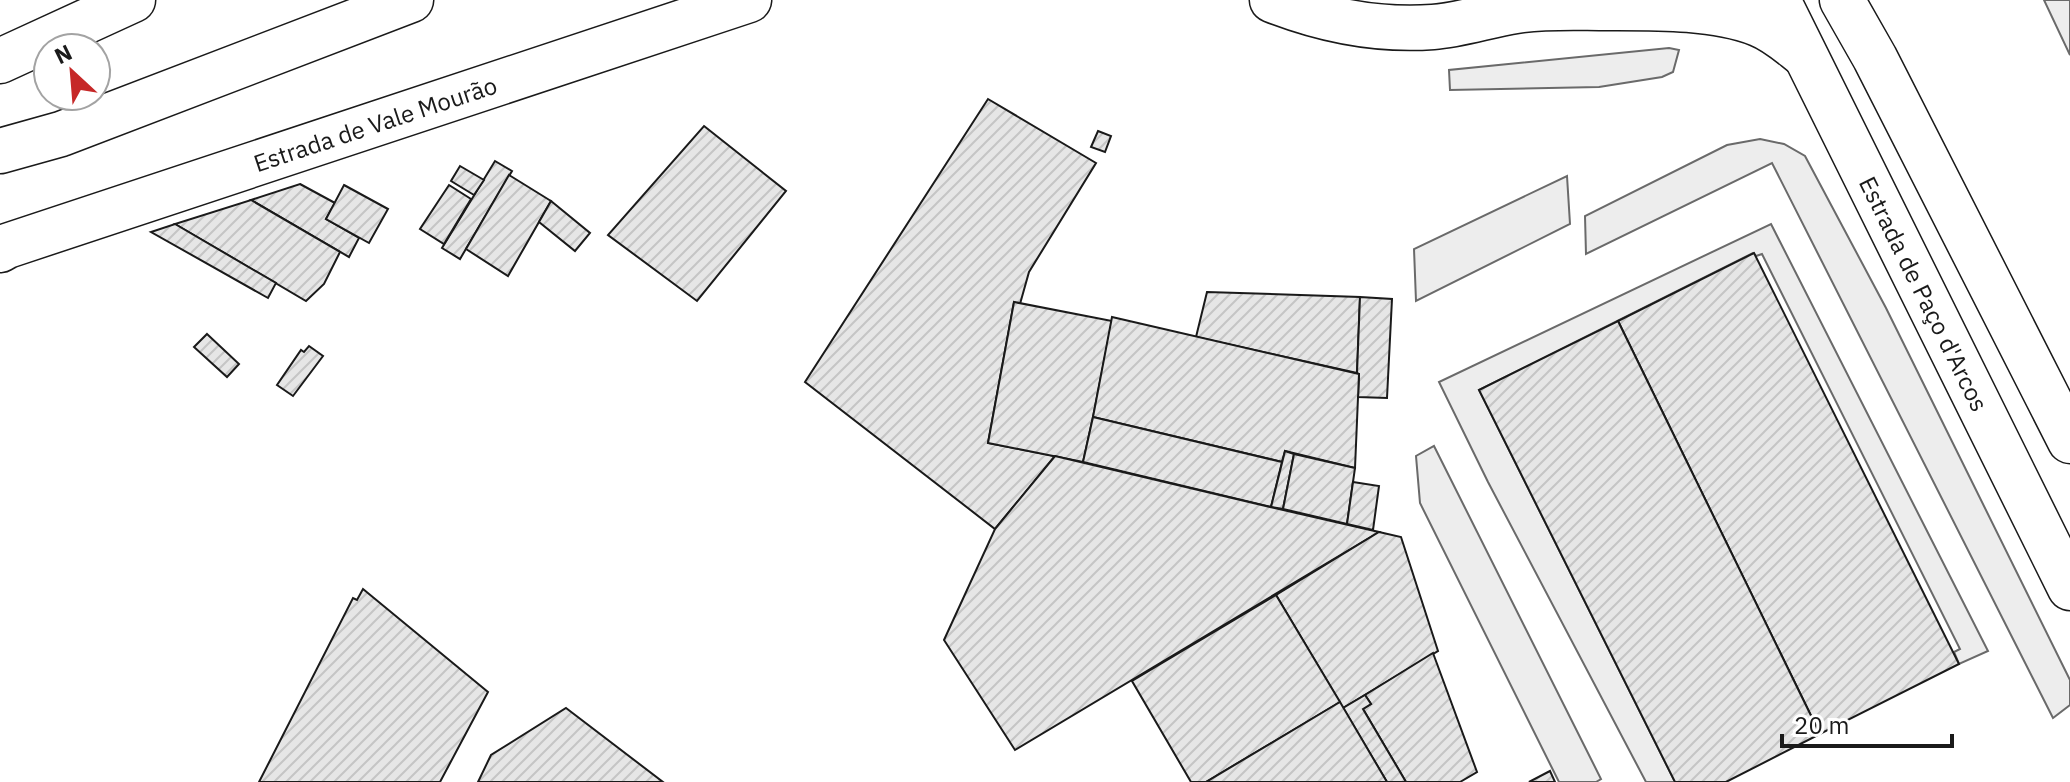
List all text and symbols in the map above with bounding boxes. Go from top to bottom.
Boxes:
north arrow [32,32,112,112]
text: N [49,37,77,70]
street label: Estrada de Vale Mourão [249,69,501,179]
street label: Estrada de Paço d'Arcos [1852,171,1996,417]
scale bar [1782,698,1952,748]
text: 20 m [1794,709,1849,741]

